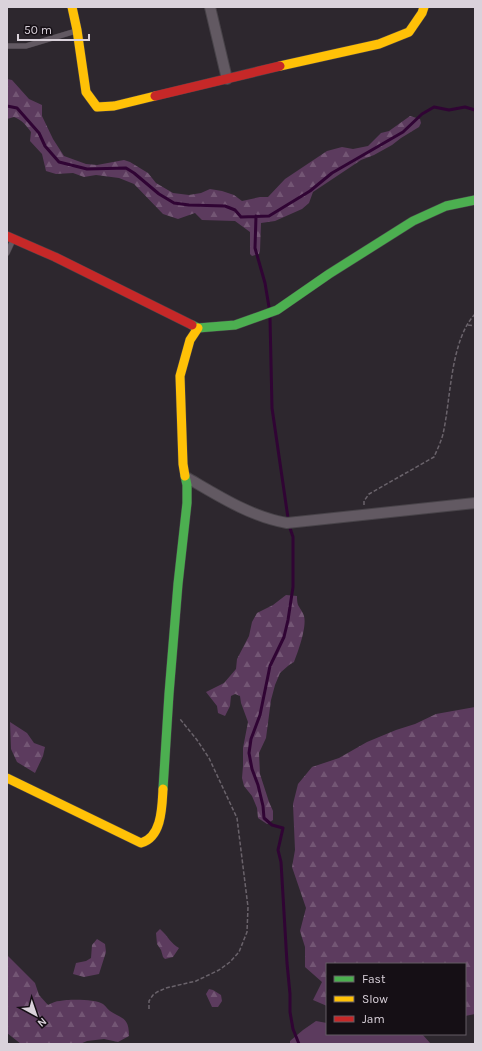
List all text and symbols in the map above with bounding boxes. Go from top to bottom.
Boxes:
scale bar [18,16,89,42]
text: 50 m [24,23,52,37]
legend [326,963,466,1035]
text: Fast [362,972,386,986]
text: Slow [362,992,388,1006]
north arrow [16,995,56,1035]
text: Jam [362,1012,385,1026]
text: N [35,1015,49,1030]

